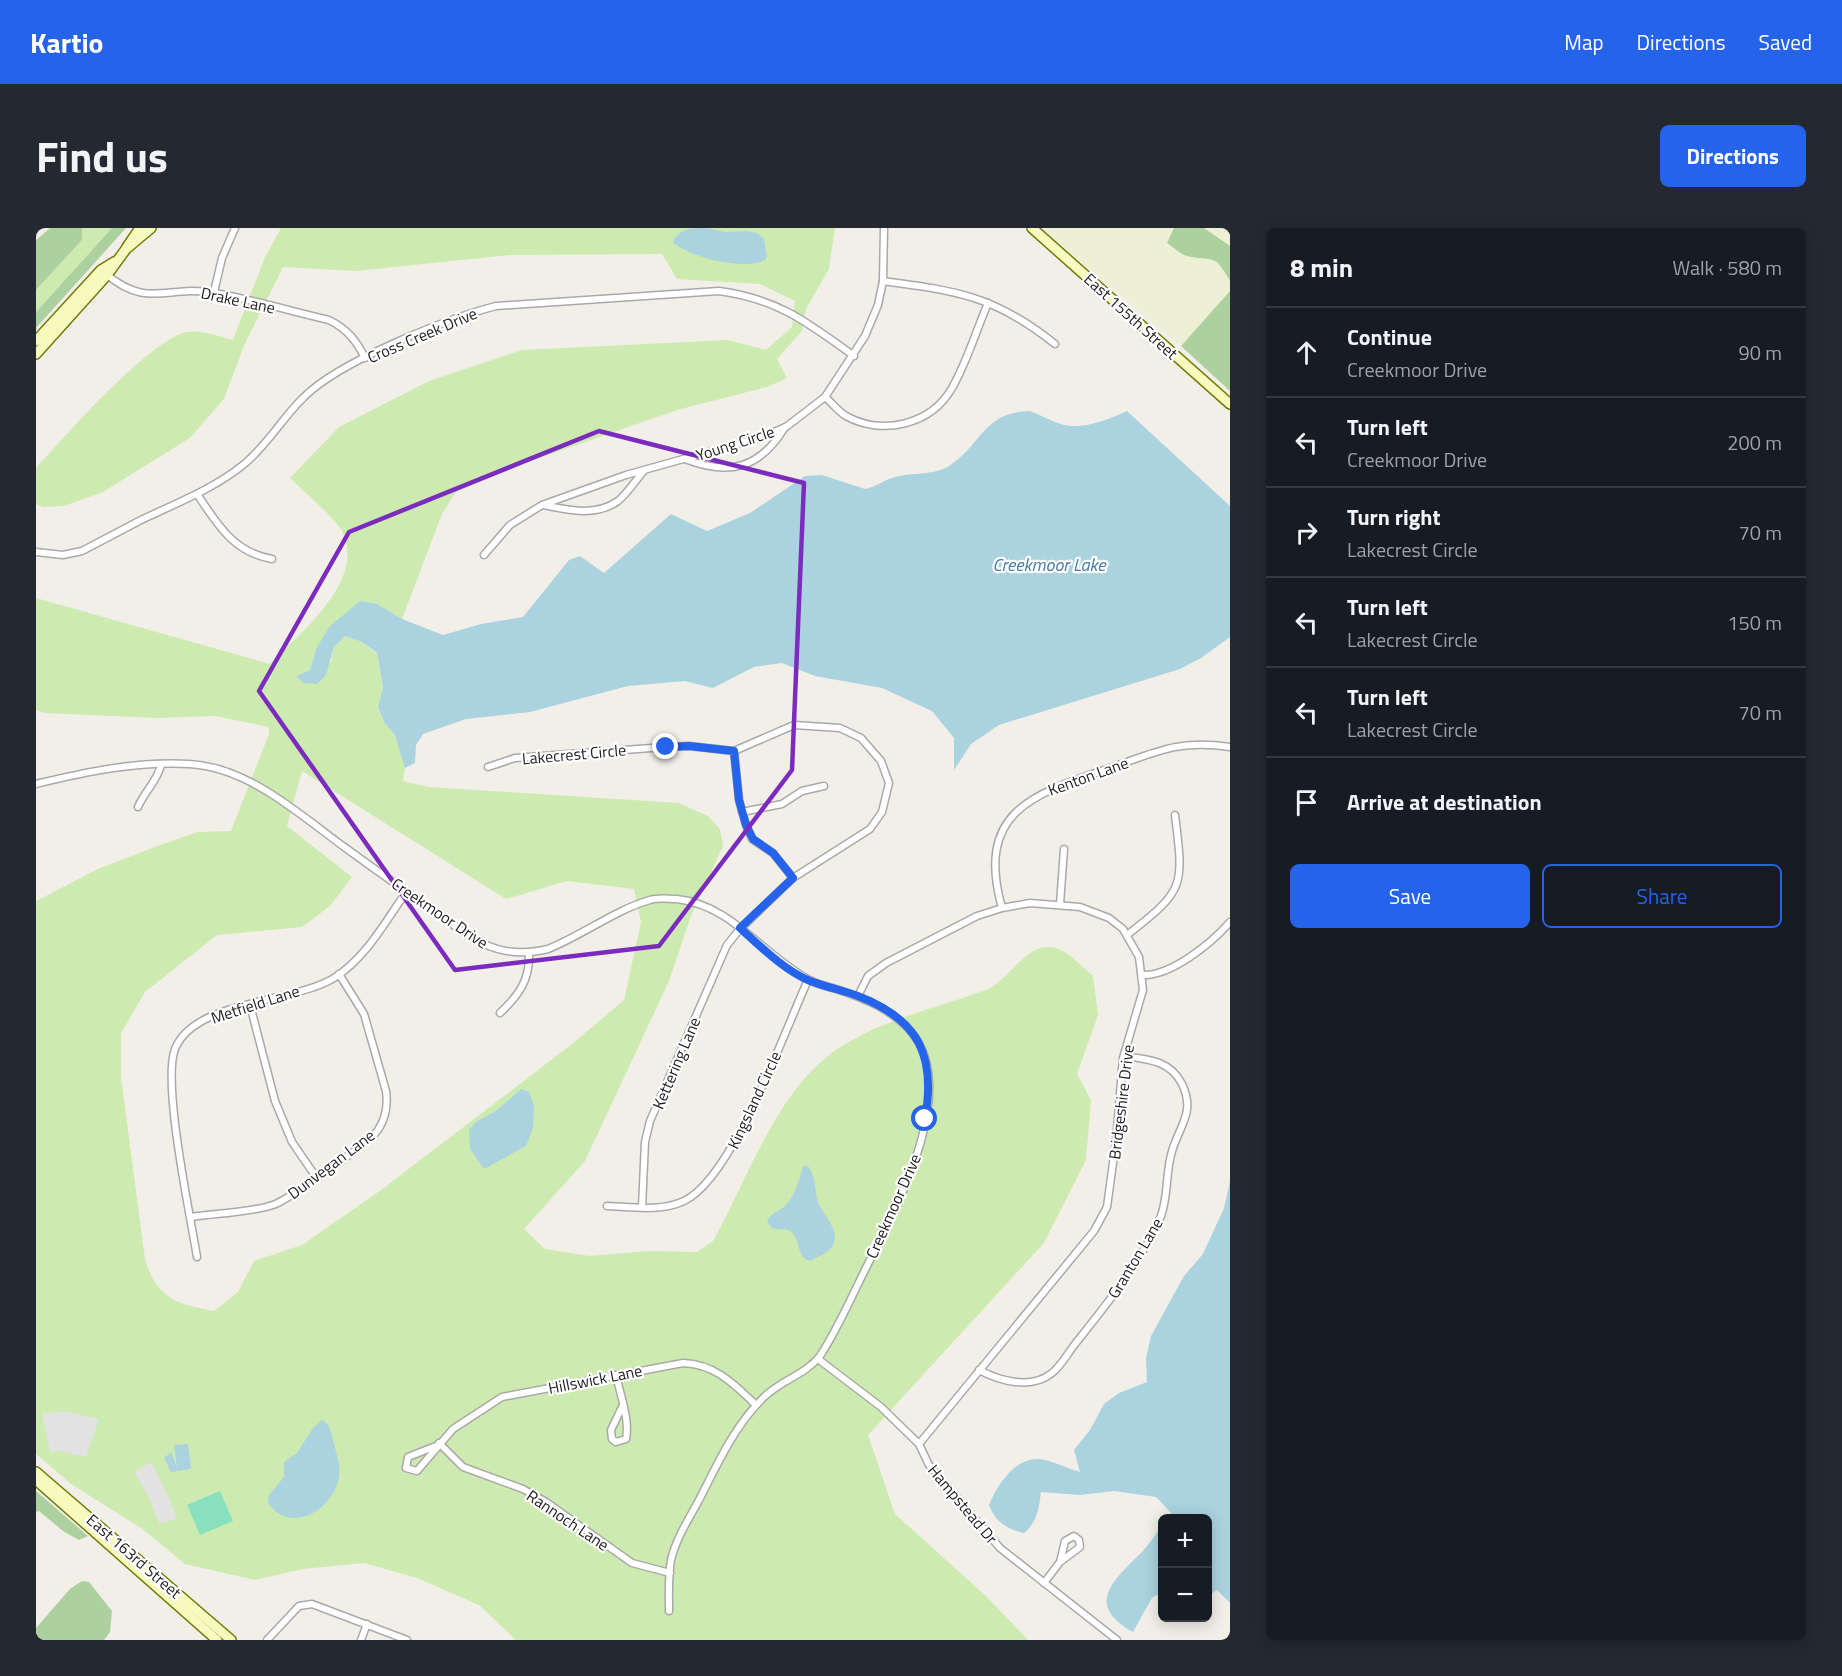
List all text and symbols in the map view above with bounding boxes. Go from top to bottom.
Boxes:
text: Kartio [30,21,104,64]
text: Map [1564,26,1604,58]
text: Directions [1637,26,1726,58]
text: Saved [1759,26,1812,58]
text: Find us [36,124,168,188]
button: Directions [1660,125,1806,187]
text: 8 min [1290,248,1353,287]
text: Walk · 580 m [1673,252,1782,283]
street label: East 155th Street [1079,267,1184,365]
street label: Drake Lane [199,280,277,320]
street label: Cross Creek Drive [363,301,481,369]
text: Continue [1347,320,1432,354]
icon: ahead [1290,336,1323,369]
text: 90 m [1738,337,1782,368]
text: Creekmoor Drive [1347,354,1487,385]
text: Turn left [1347,410,1428,444]
street label: Young Circle [693,419,777,467]
icon: left [1290,426,1323,459]
text: 200 m [1727,427,1782,458]
text: Creekmoor Drive [1347,444,1487,475]
text: Turn right [1347,500,1441,534]
icon: right [1290,516,1323,549]
text: 70 m [1738,517,1782,548]
text: Lakecrest Circle [1347,534,1478,565]
water label: Creekmoor Lake [992,551,1107,578]
text: Turn left [1347,590,1428,624]
icon: left [1290,606,1323,639]
text: 150 m [1727,607,1782,638]
text: Lakecrest Circle [1347,624,1478,655]
text: Turn left [1347,680,1428,714]
icon: left [1290,696,1323,729]
text: 70 m [1738,697,1782,728]
text: Lakecrest Circle [1347,714,1478,745]
route end [652,733,678,759]
street label: Lakecrest Circle [521,737,627,771]
street label: Kenton Lane [1044,750,1132,802]
text: Arrive at destination [1347,785,1542,819]
icon: arrive [1290,786,1323,819]
button: Save [1290,864,1530,928]
button: Share [1542,864,1782,928]
street label: Creekmoor Drive [387,872,493,954]
street label: Metfield Lane [208,978,302,1030]
street label: Kettering Lane [646,1013,706,1113]
street label: Bridgeshire Drive [1102,1043,1140,1161]
street label: Kingsland Circle [721,1047,787,1153]
route start [911,1105,937,1131]
street label: Dunvegan Lane [282,1123,380,1205]
street label: Creekmoor Drive [859,1150,927,1262]
street label: Granton Lane [1101,1213,1169,1303]
street label: Hillswick Lane [546,1358,644,1400]
street label: Hampstead Dr [922,1459,1004,1549]
street label: Rannoch Lane [522,1484,614,1556]
street label: East 163rd Street [81,1508,187,1604]
map controls [1158,1514,1212,1622]
button: + [1158,1514,1212,1568]
button: − [1158,1568,1212,1622]

